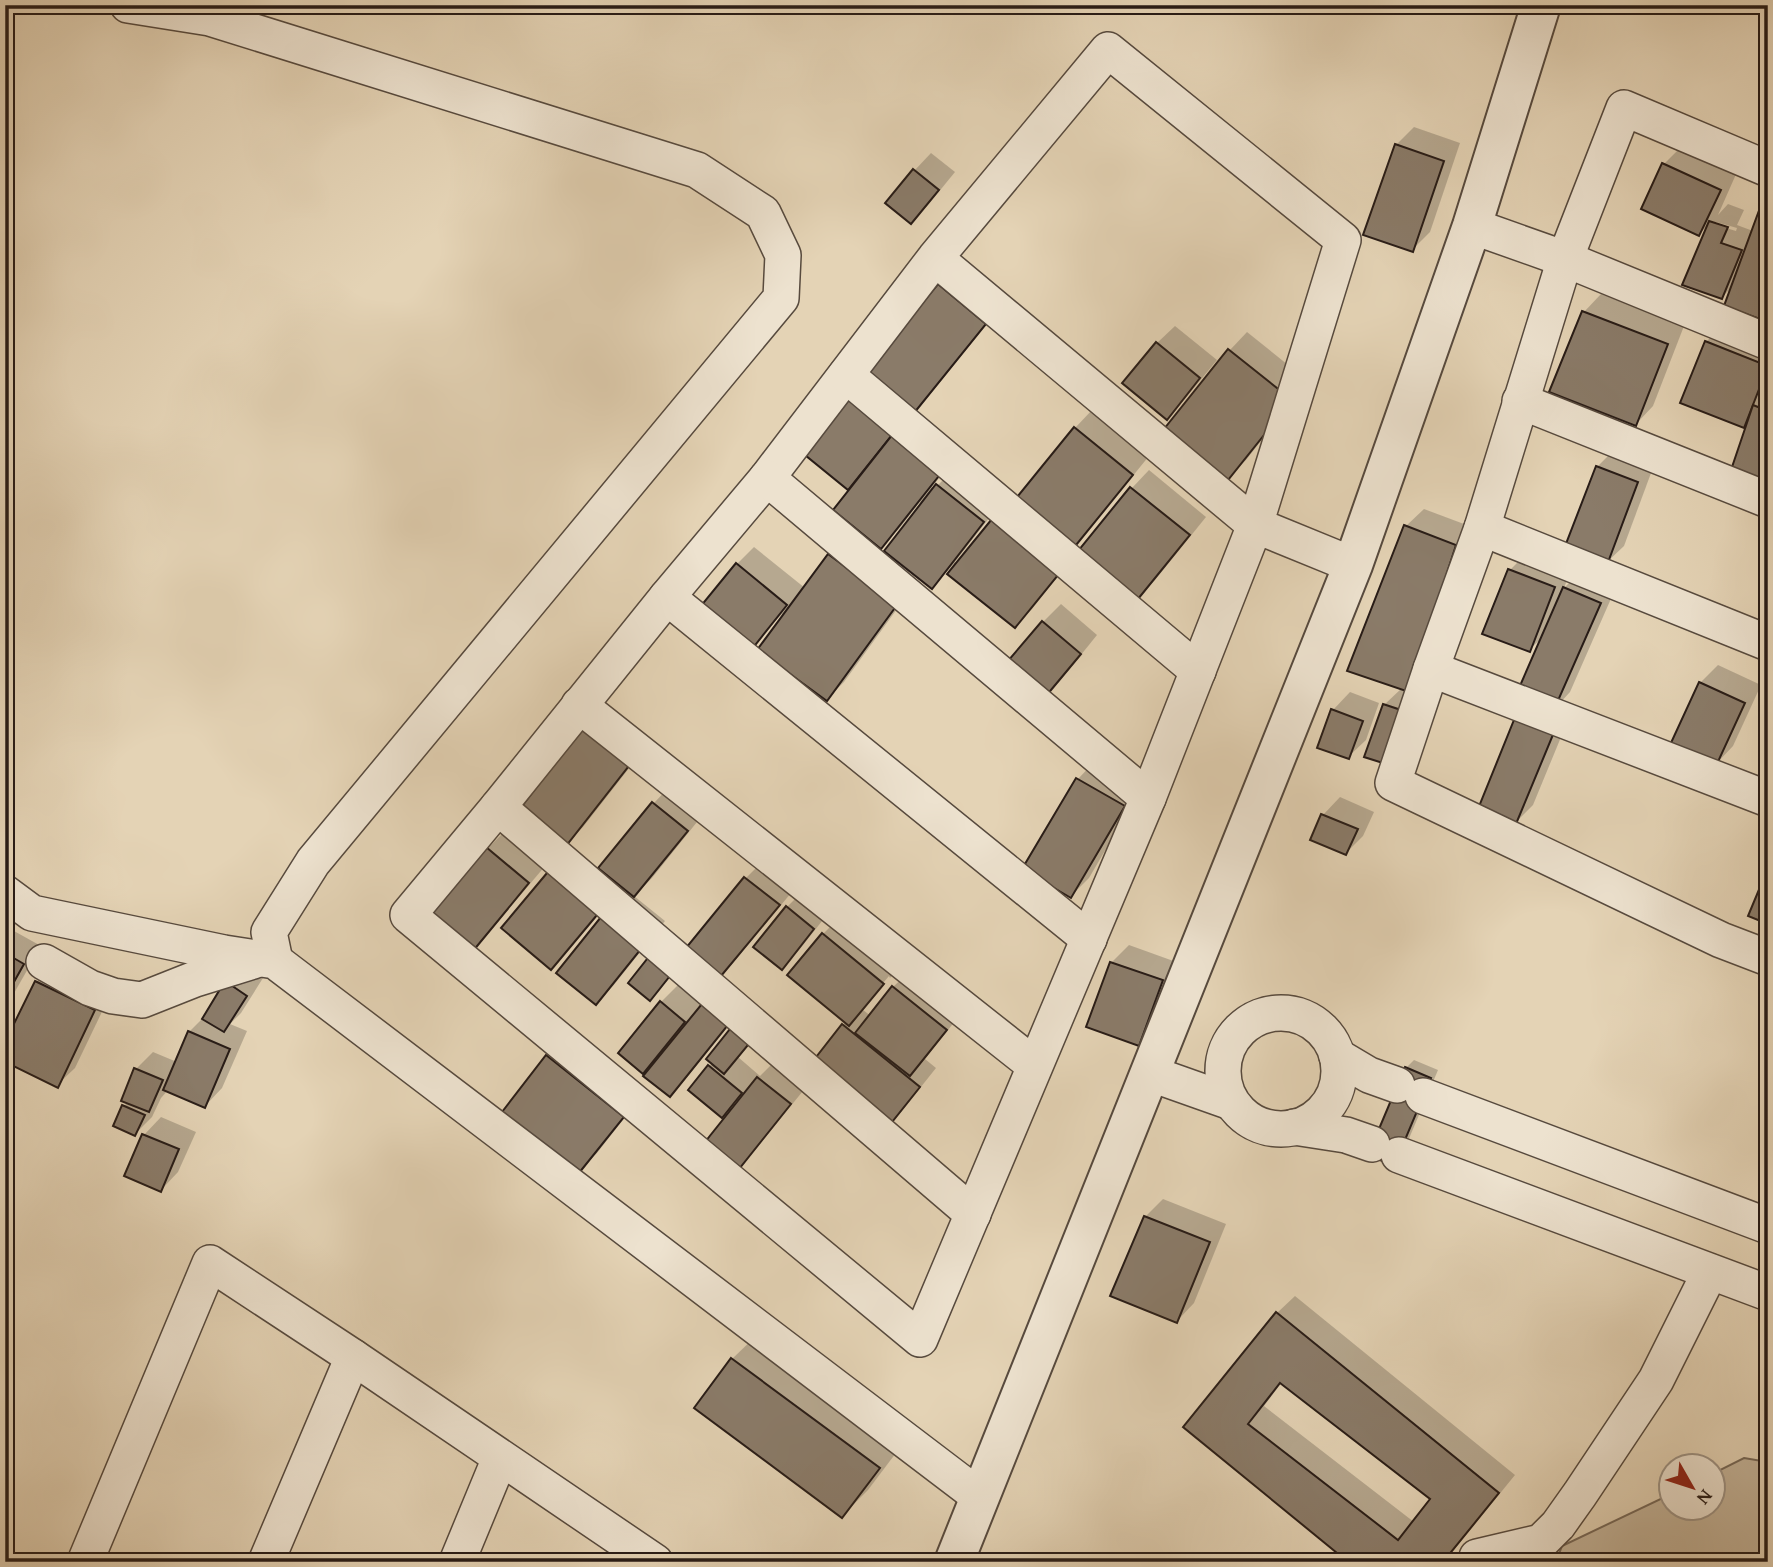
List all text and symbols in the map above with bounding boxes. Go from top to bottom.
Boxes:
north arrow [1658,1452,1728,1522]
text: N [1690,1484,1720,1512]

